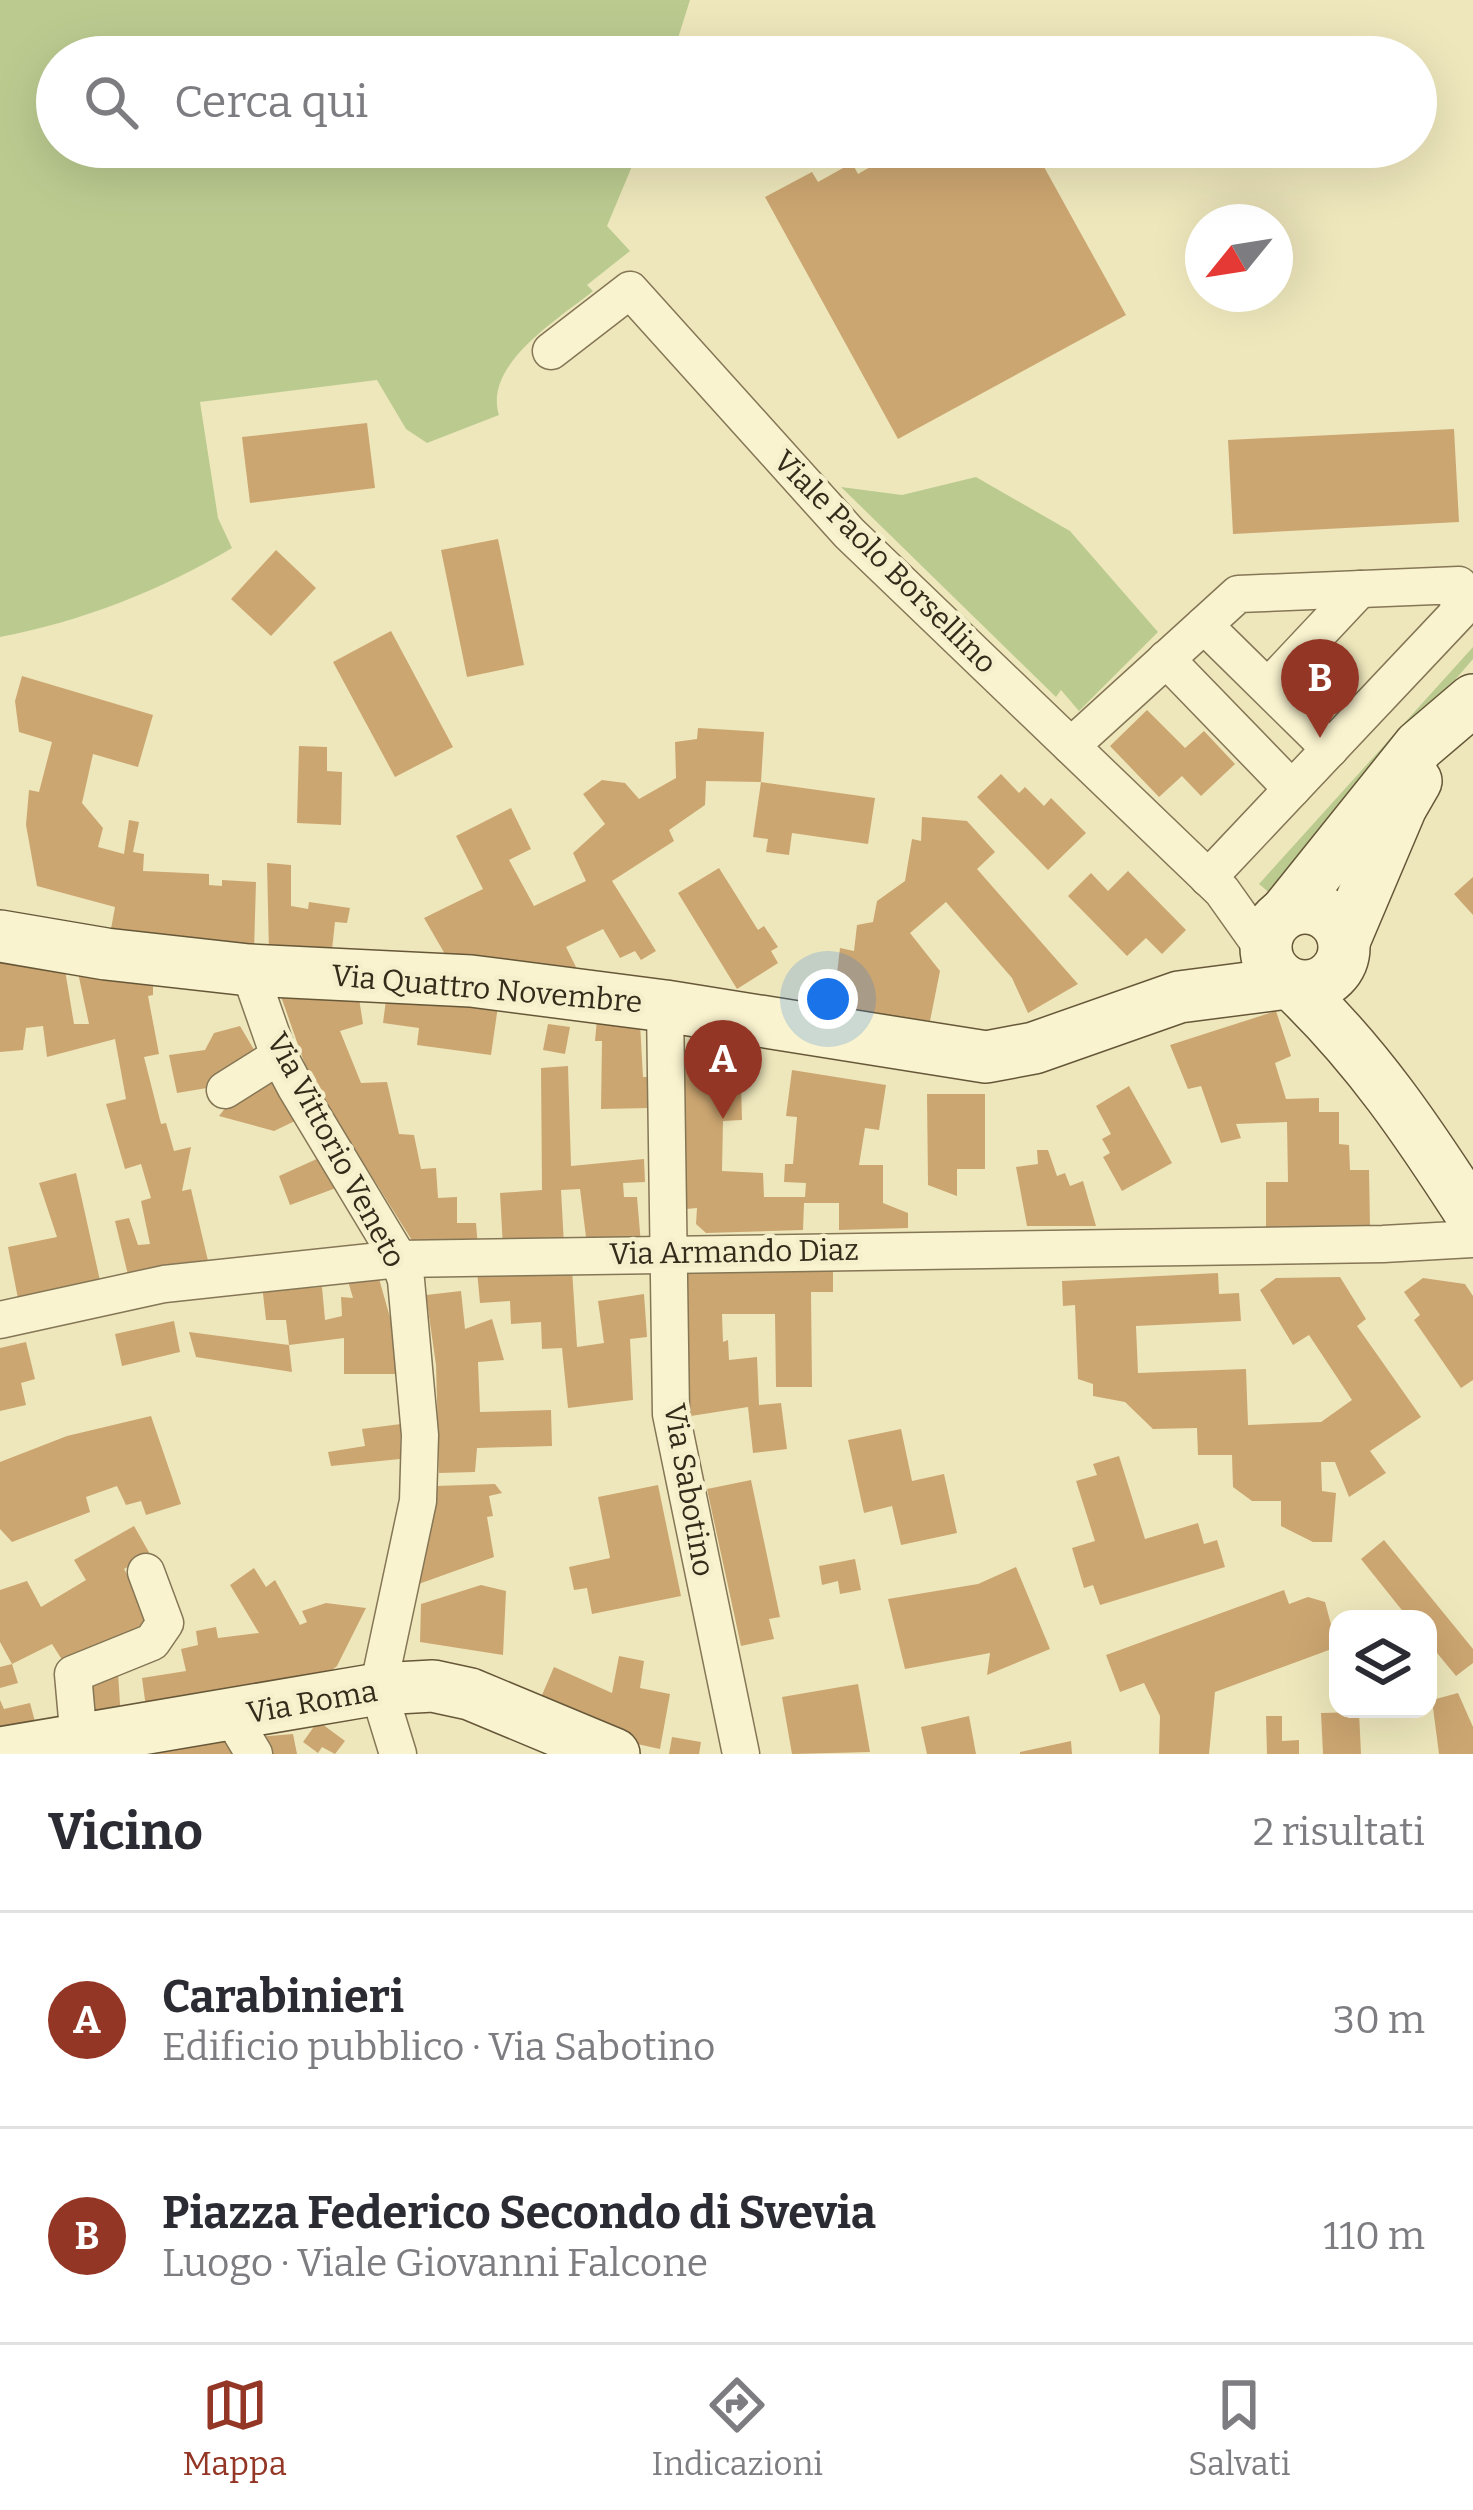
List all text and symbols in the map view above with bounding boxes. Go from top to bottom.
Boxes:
search box [36,36,1437,168]
icon: search [78,69,144,135]
text: Cerca qui [174,75,368,129]
north arrow [1185,204,1293,312]
street label: Viale Paolo Borsellino [766,443,1004,681]
pin: B [1281,639,1359,738]
street label: Via Quattro Novembre [330,957,644,1021]
your location [798,969,858,1029]
pin: A [684,1020,762,1119]
street label: Via Vittorio Veneto [259,1027,413,1273]
street label: Via Armando Diaz [609,1232,859,1272]
street label: Via Sabotino [656,1401,722,1579]
map controls [1329,1610,1437,1718]
button: layers [1329,1610,1437,1718]
street label: Via Roma [244,1673,380,1731]
text: Vicino [48,1801,203,1863]
text: 2 risultati [1253,1809,1425,1855]
text: Carabinieri [162,1970,404,2024]
text: A [73,1997,101,2043]
text: 30 m [1333,1997,1425,2043]
text: Edificio pubblico · Via Sabotino [162,2024,715,2070]
text: Piazza Federico Secondo di Svevia [162,2186,876,2240]
text: B [74,2213,100,2259]
text: 110 m [1323,2213,1425,2259]
text: Luogo · Viale Giovanni Falcone [162,2240,708,2286]
tab: Mappa [182,2372,287,2484]
tab: Indicazioni [652,2372,823,2484]
tab: Salvati [1188,2372,1291,2484]

